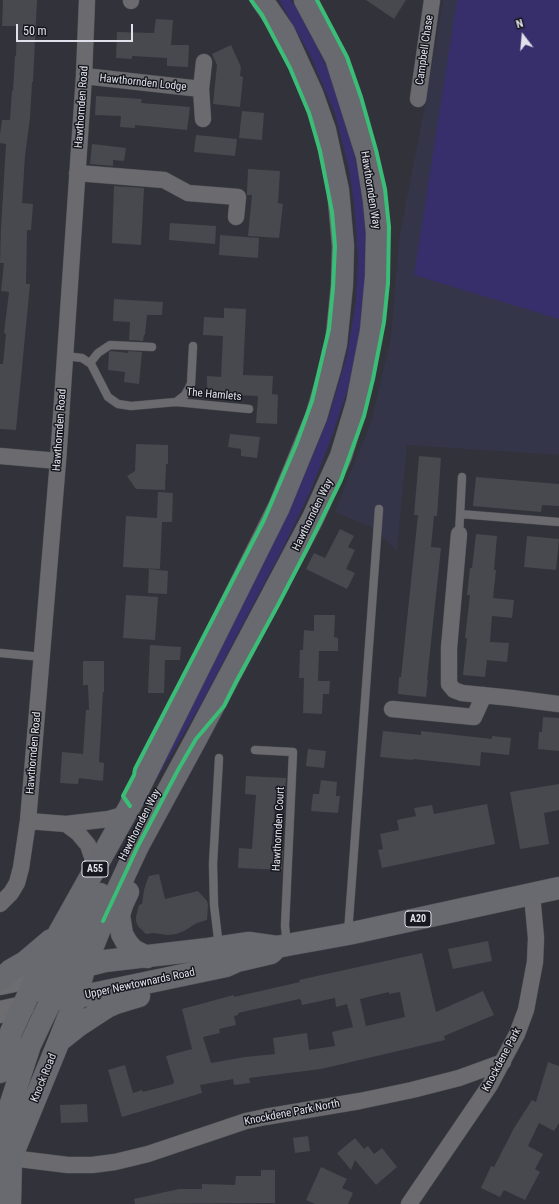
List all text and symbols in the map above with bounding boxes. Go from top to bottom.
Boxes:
street label: Campbell Chase [414,14,436,86]
scale bar [18,16,135,42]
north arrow [503,16,543,56]
text: N [515,17,525,31]
text: 50 m [23,24,47,38]
street label: Hawthornden Road [73,65,91,149]
street label: Hawthornden Lodge [99,72,187,94]
street label: Hawthornden Way [357,150,383,230]
street label: The Hamlets [186,386,242,404]
street label: Hawthornden Road [51,388,69,472]
street label: Hawthornden Way [290,477,336,553]
street label: Hawthornden Road [24,711,44,795]
street label: Hawthornden Way [116,787,164,863]
street label: Hawthornden Court [270,787,288,871]
road number: A55 [82,861,108,877]
road number: A20 [405,911,431,927]
street label: Upper Newtownards Road [84,966,196,1002]
street label: Knockdene Park [480,1026,524,1094]
street label: Knock Road [28,1052,60,1104]
street label: Knockdene Park North [243,1097,341,1129]

